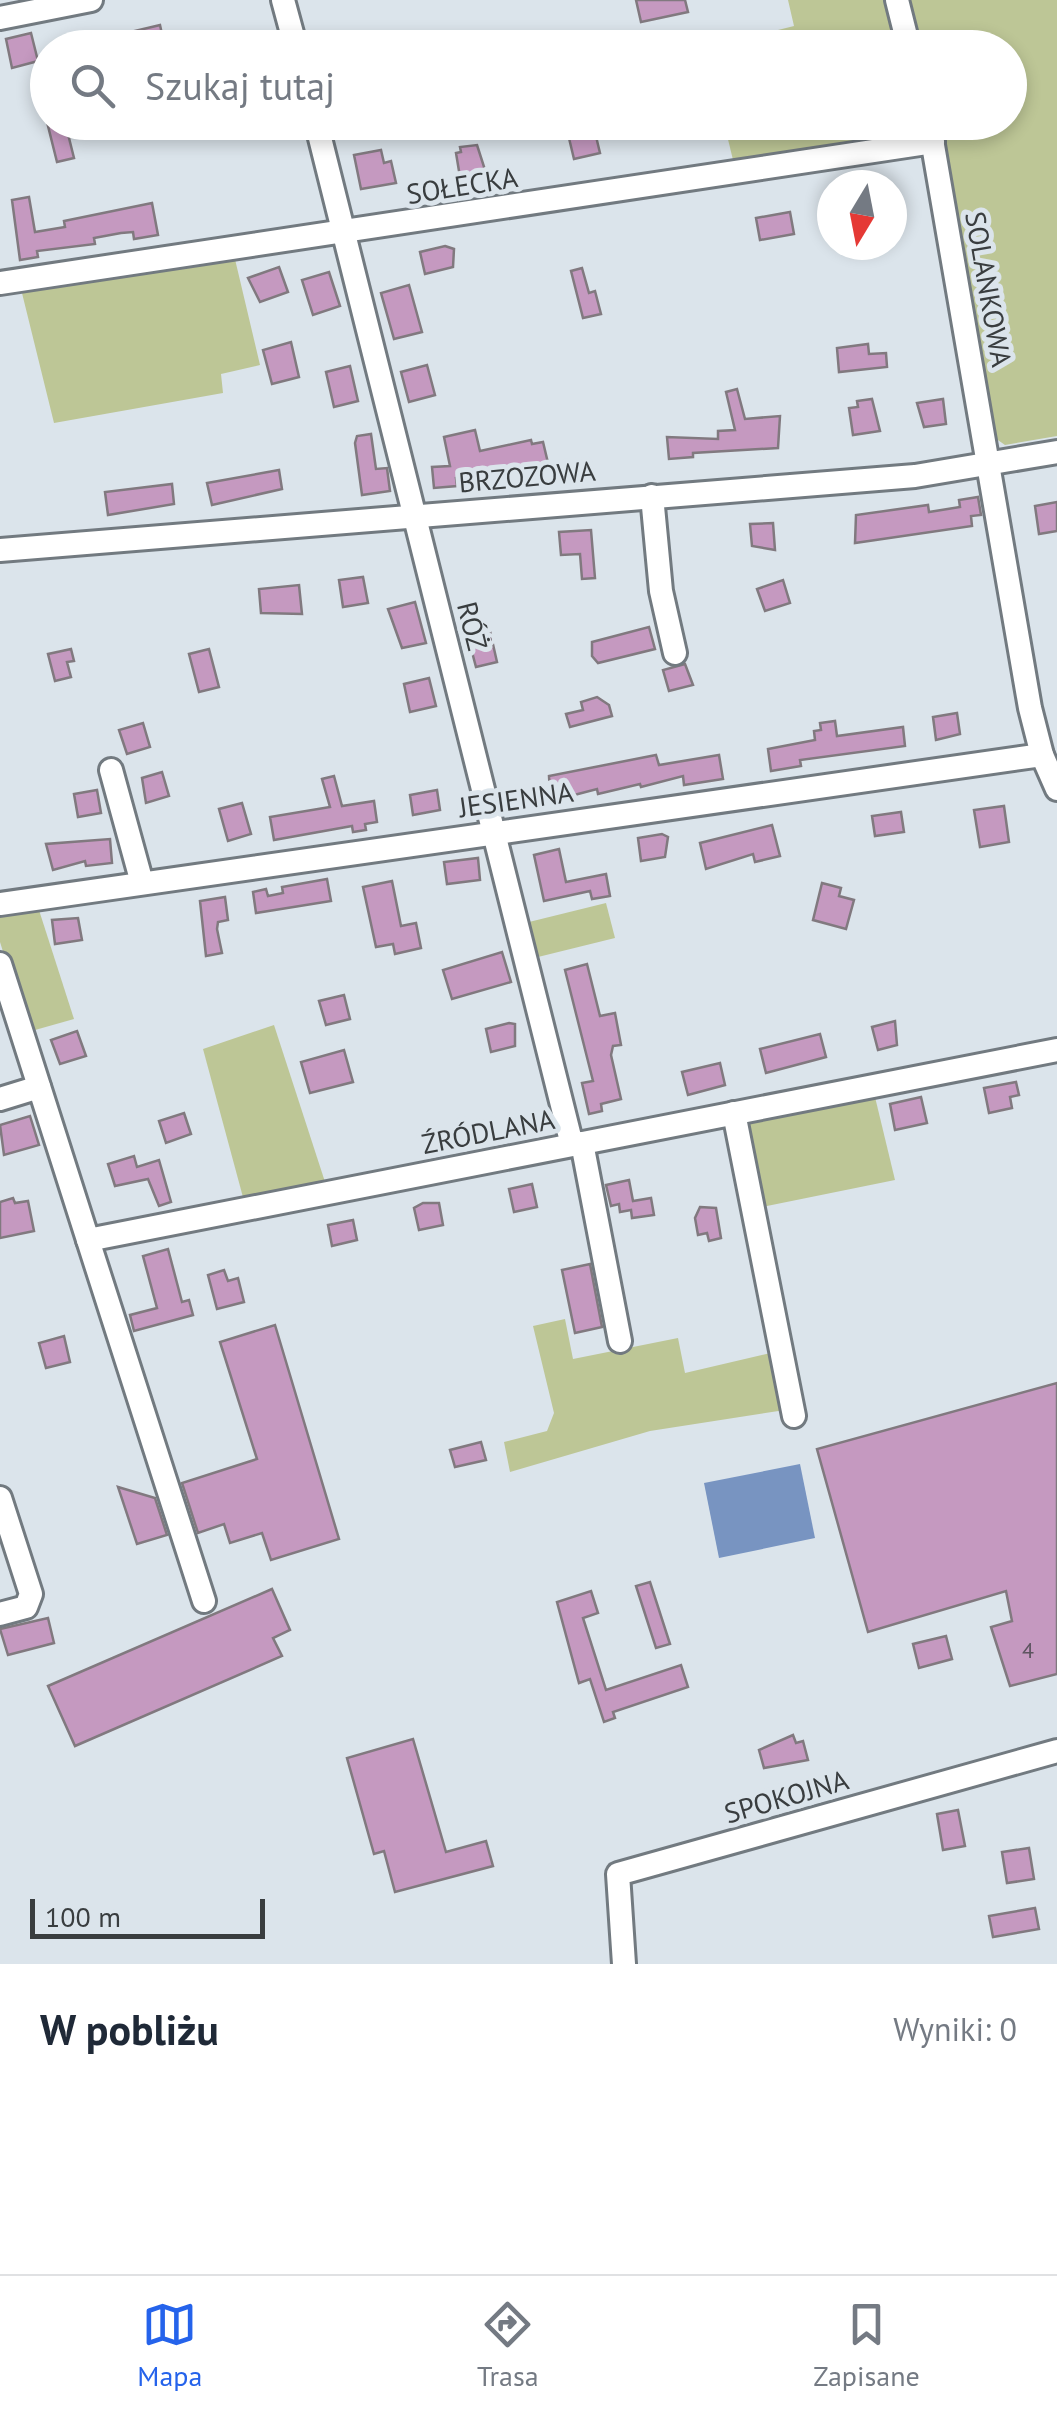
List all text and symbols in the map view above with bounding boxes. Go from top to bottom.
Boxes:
search box [30,30,1027,140]
icon: search [65,58,120,113]
text: Szukaj tutaj [145,61,335,110]
street label: SOŁECKA [404,158,521,212]
north arrow [817,170,907,260]
street label: SOLANKOWA [957,208,1021,370]
street label: BRZOZOWA [457,452,598,500]
street label: RÓŻ [449,598,497,654]
street label: JESIENNA [455,773,576,825]
street label: ŹRÓDLANA [419,1100,558,1162]
house number: 4 [1022,1636,1034,1664]
street label: SPOKOJNA [720,1760,853,1831]
scale bar [30,1894,265,1938]
text: 100 m [45,1898,121,1935]
text: W pobliżu [40,2002,219,2057]
text: Wyniki: 0 [893,2008,1017,2050]
tab: Mapa [137,2297,202,2394]
tab: Trasa [477,2297,539,2394]
tab: Zapisane [813,2297,920,2394]

